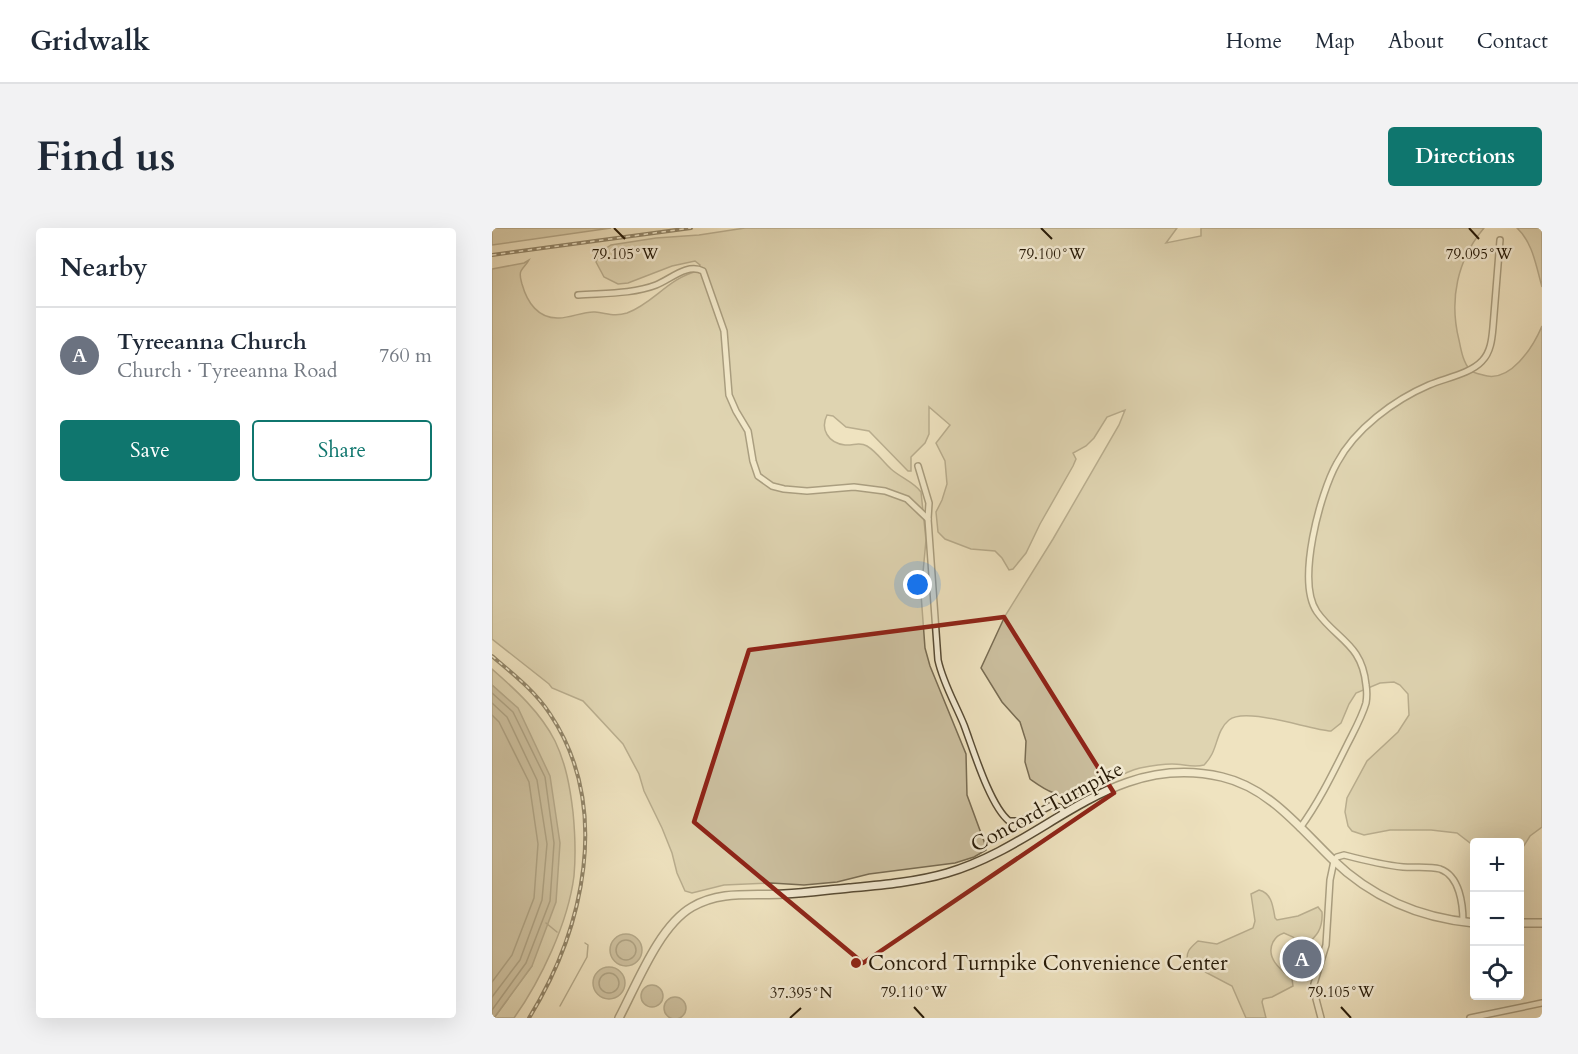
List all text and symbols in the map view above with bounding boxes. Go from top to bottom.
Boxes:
text: Gridwalk [30,22,150,60]
text: Home [1226,27,1282,56]
text: Map [1315,27,1355,56]
text: About [1388,27,1444,56]
text: Contact [1477,27,1548,56]
button: Directions [1388,127,1542,186]
text: Find us [36,128,176,185]
text: 79.105°W [592,244,659,264]
text: 79.100°W [1019,244,1086,264]
text: 79.095°W [1446,244,1513,264]
text: Nearby [60,250,148,285]
text: Tyreeanna Church [117,327,307,357]
text: A [72,342,87,369]
text: 760 m [379,342,432,369]
text: Church · Tyreeanna Road [117,357,338,384]
button: Save [60,420,240,481]
button: Share [252,420,432,481]
your location [903,570,932,599]
street label: Concord Turnpike [966,754,1128,860]
map controls [1470,838,1524,1000]
button: + [1470,838,1524,892]
button: − [1470,892,1524,946]
pin: A [1282,936,1322,982]
button: locate [1470,946,1524,1000]
place label: Concord Turnpike Convenience Center [868,949,1228,978]
marker: Concord Turnpike Convenience Center [849,956,863,970]
text: 79.110°W [881,982,948,1002]
text: 79.105°W [1308,982,1375,1002]
text: 37.395°N [770,983,833,1003]

